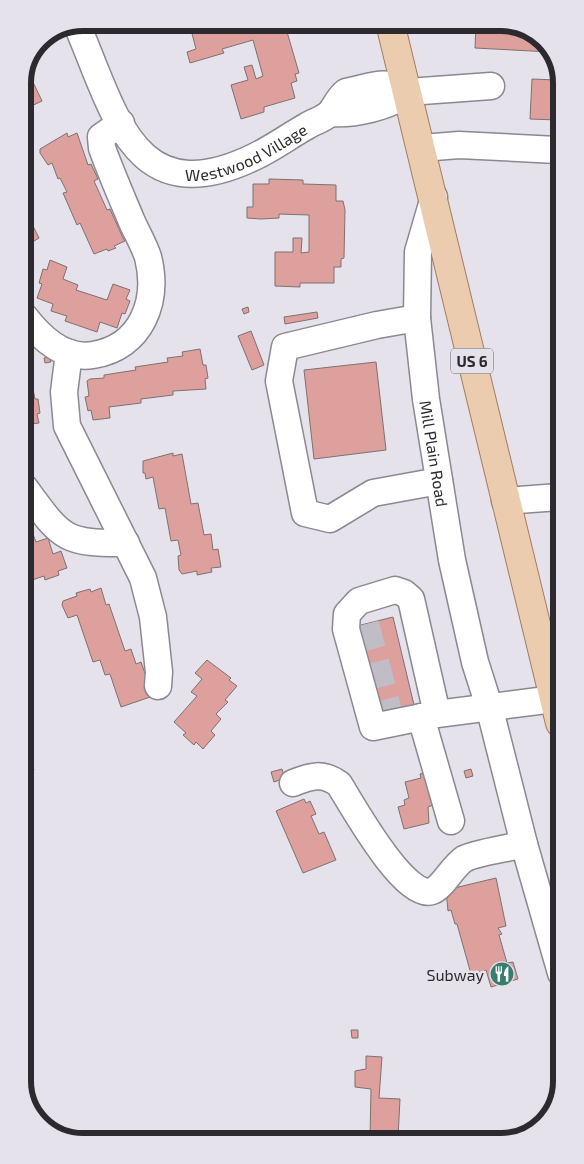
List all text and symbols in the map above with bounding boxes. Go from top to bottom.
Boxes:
street label: Westwood Village [185,119,310,184]
road number: US 6 [451,348,493,374]
street label: Mill Plain Road [417,399,453,508]
restaurant icon: Subway [489,961,515,987]
place label: Subway [426,965,485,984]

